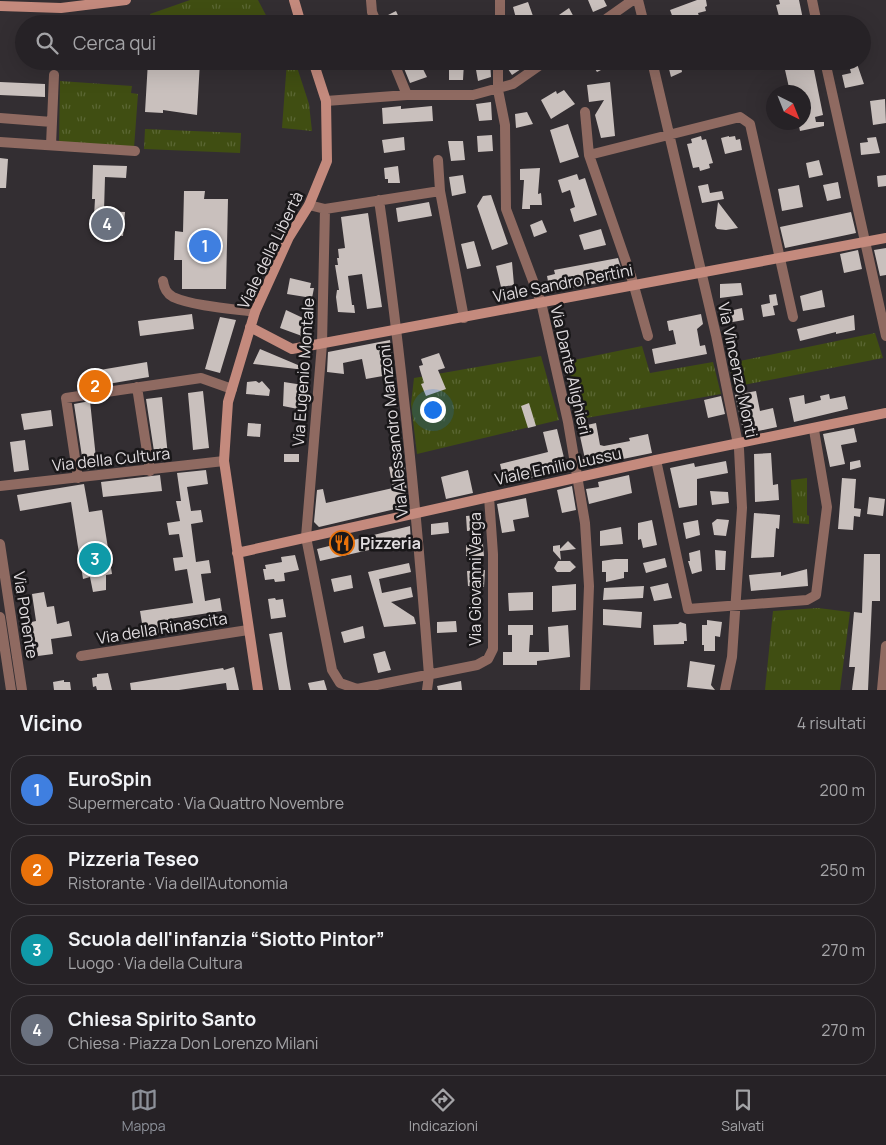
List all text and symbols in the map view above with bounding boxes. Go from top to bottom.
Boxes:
search box [15,15,871,70]
icon: search [33,29,61,57]
text: Cerca qui [73,30,156,56]
north arrow [766,85,811,130]
street label: Viale della Libertà [232,187,308,313]
pin: 4 [91,205,123,243]
pin: 1 [189,227,221,265]
street label: Viale Sandro Pertini [491,259,635,307]
street label: Via Eugenio Montale [287,297,319,447]
street label: Via Vincenzo Monti [713,300,763,440]
street label: Via Dante Alighieri [545,303,597,437]
street label: Via Alessandro Manzoni [373,343,413,519]
pin: 2 [79,367,111,405]
your location [420,397,446,423]
street label: Via della Cultura [51,442,171,476]
street label: Viale Emilio Lussu [493,442,623,490]
street label: Via Giovanni Verga [464,512,486,646]
restaurant icon: Pizzeria [329,530,355,556]
place label: Pizzeria [360,532,421,554]
pin: 3 [79,540,111,578]
street label: Via Ponente [8,570,44,660]
street label: Via della Rinascita [95,607,229,649]
text: Vicino [20,709,83,737]
text: 4 risultati [797,712,866,734]
text: EuroSpin [68,766,152,792]
text: 1 [33,779,41,801]
text: 200 m [820,779,865,801]
text: Supermercato · Via Quattro Novembre [68,792,344,814]
text: Pizzeria Teseo [68,846,199,872]
text: 2 [32,859,42,881]
text: 250 m [820,859,865,881]
text: Ristorante · Via dell'Autonomia [68,872,288,894]
text: Scuola dell'infanzia “Siotto Pintor” [68,926,385,952]
text: 3 [32,939,42,961]
text: 270 m [821,939,865,961]
text: Luogo · Via della Cultura [68,952,243,974]
text: Chiesa Spirito Santo [68,1006,256,1032]
text: 4 [32,1019,42,1041]
text: 270 m [821,1019,865,1041]
text: Chiesa · Piazza Don Lorenzo Milani [68,1032,319,1054]
tab: Mappa [122,1086,166,1135]
tab: Indicazioni [409,1086,478,1135]
tab: Salvati [721,1086,764,1135]

